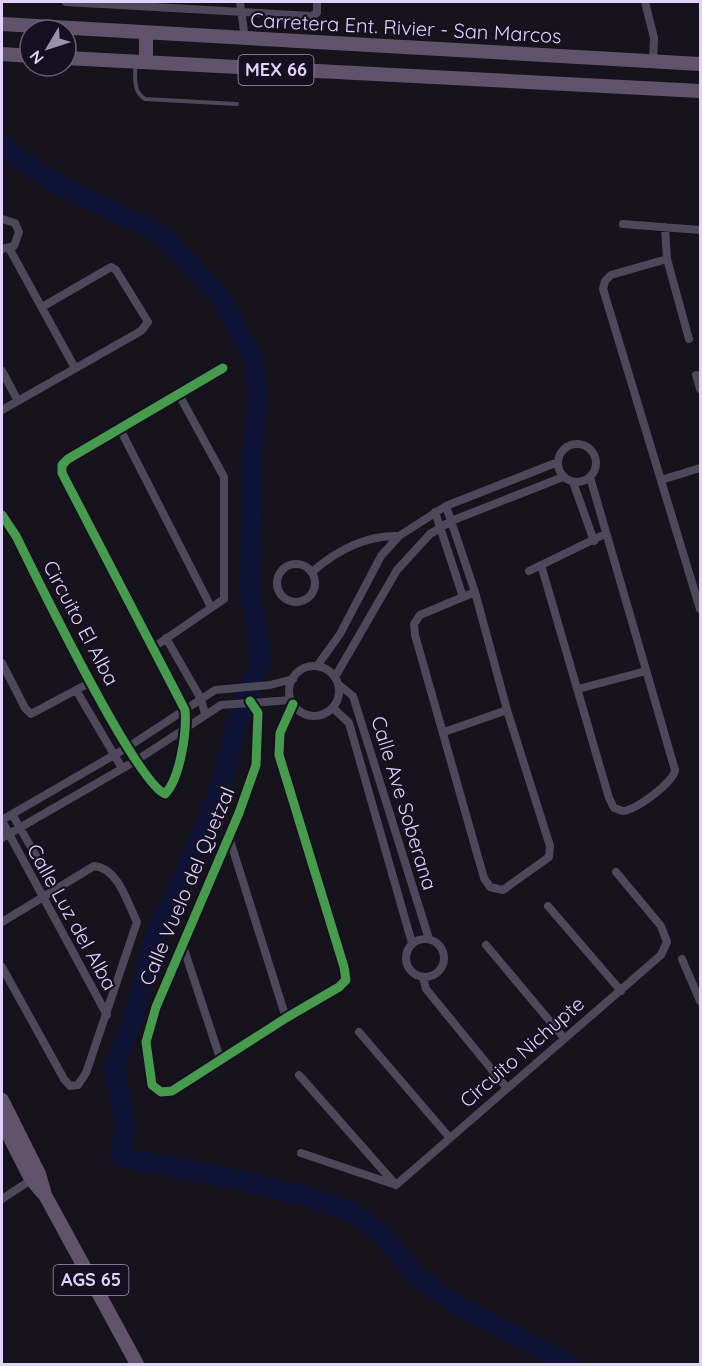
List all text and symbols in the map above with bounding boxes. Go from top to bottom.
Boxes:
street label: Carretera Ent. Rivier - San Marcos [250,7,562,48]
north arrow [18,18,78,78]
text: N [25,47,48,68]
road number: MEX 66 [238,55,314,85]
street label: Circuito El Alba [38,556,125,690]
street label: Calle Ave Soberana [366,713,443,893]
street label: Calle Vuelo del Quetzal [133,783,240,989]
street label: Calle Luz del Alba [22,839,123,994]
street label: Circuito Nichupte [454,991,589,1113]
road number: AGS 65 [54,1265,128,1295]

